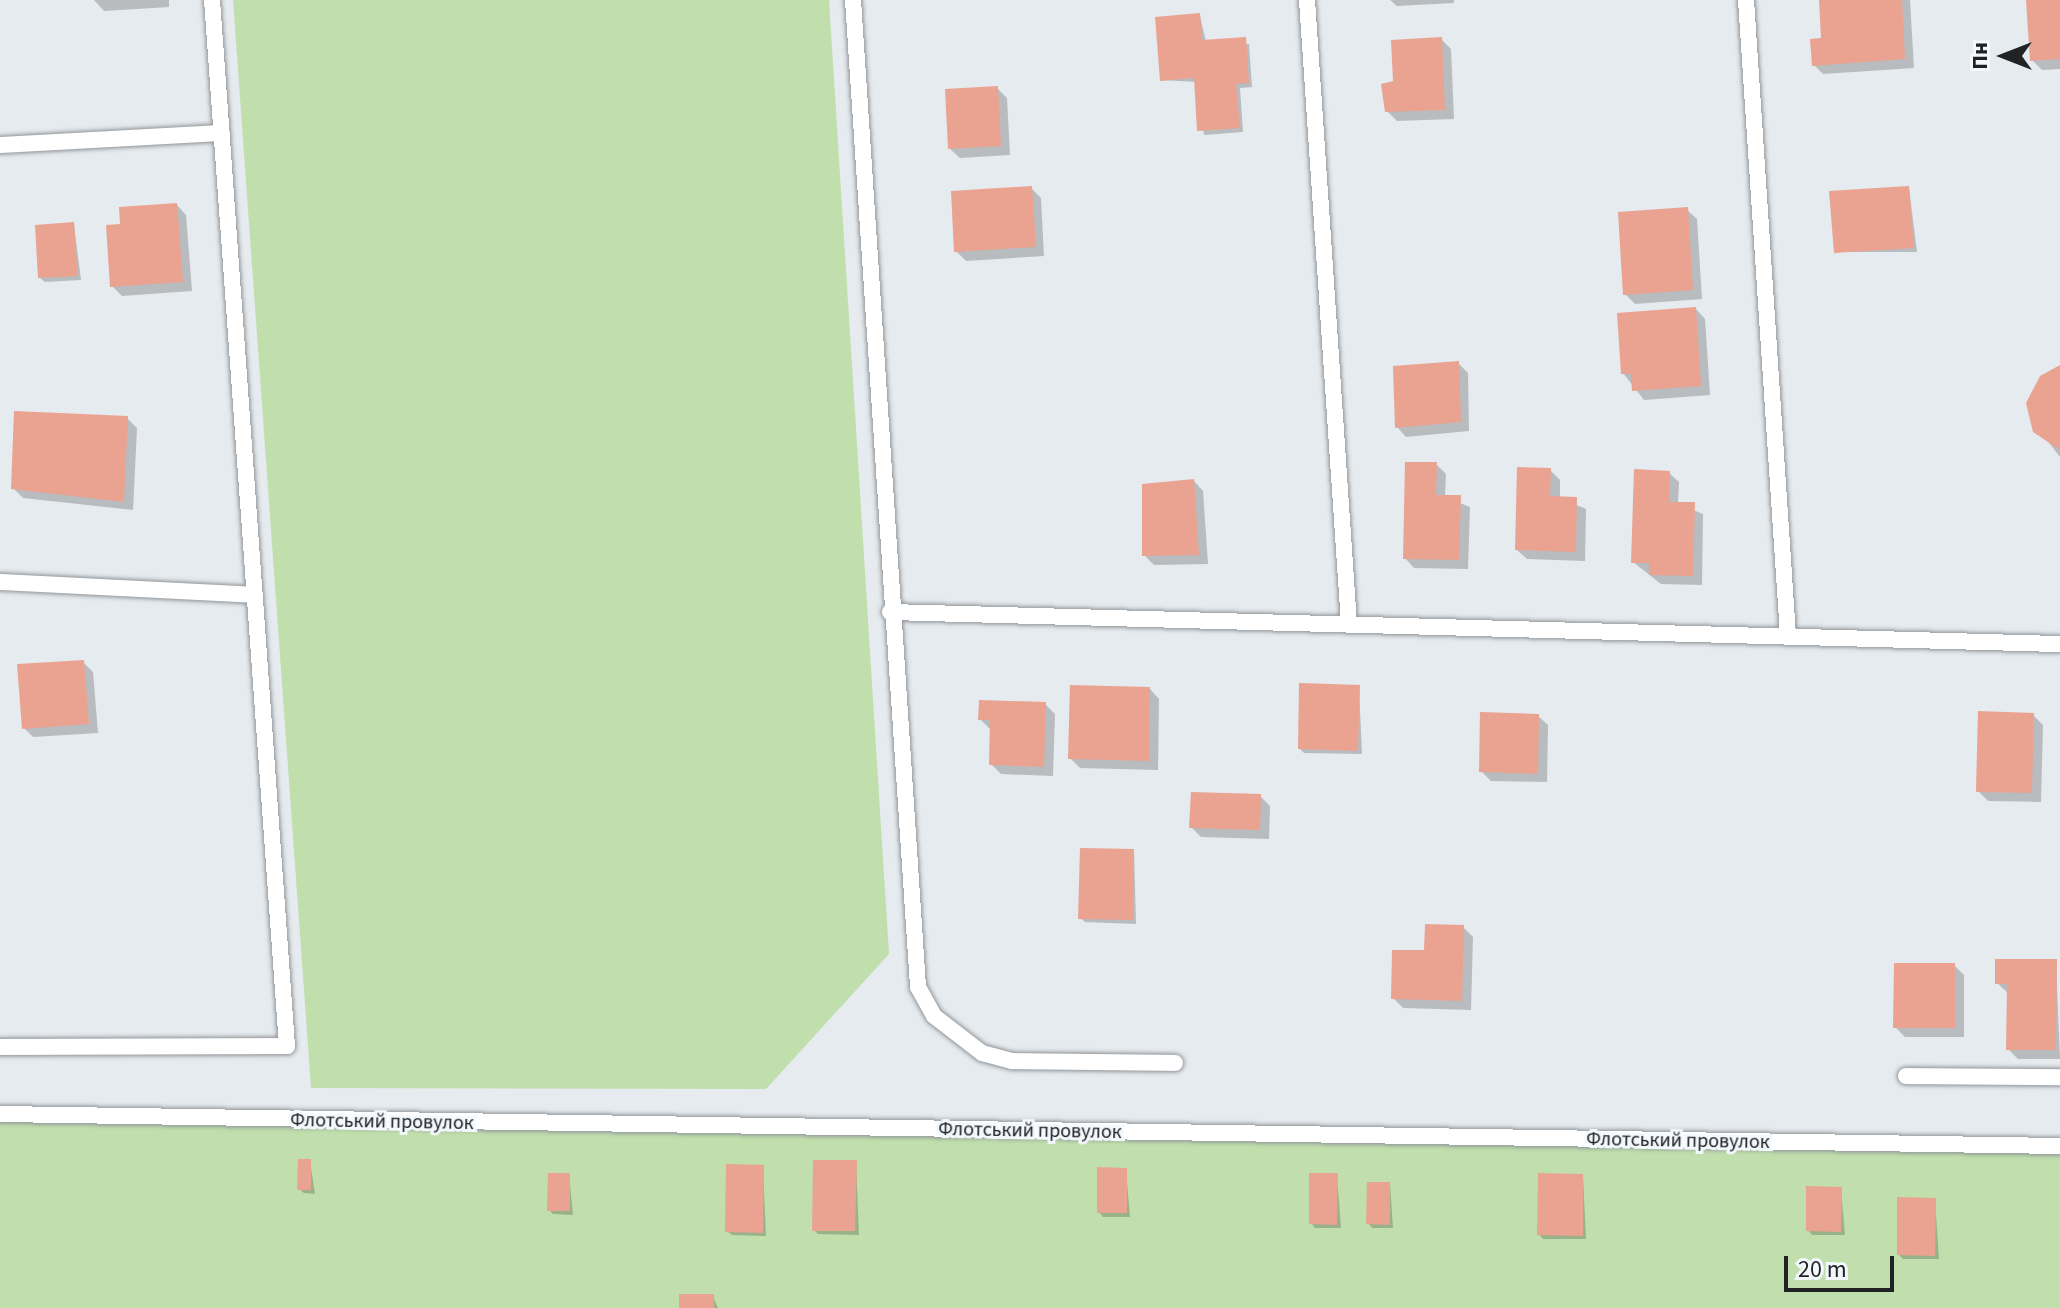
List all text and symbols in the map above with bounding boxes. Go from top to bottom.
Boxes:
north arrow [1964,16,2044,96]
text: Пн [1964,42,1996,70]
street label: Флотський провулок [290,1108,474,1136]
street label: Флотський провулок [938,1117,1122,1145]
street label: Флотський провулок [1586,1127,1770,1155]
scale bar [1788,1240,1898,1290]
text: 20 m [1798,1252,1847,1287]

